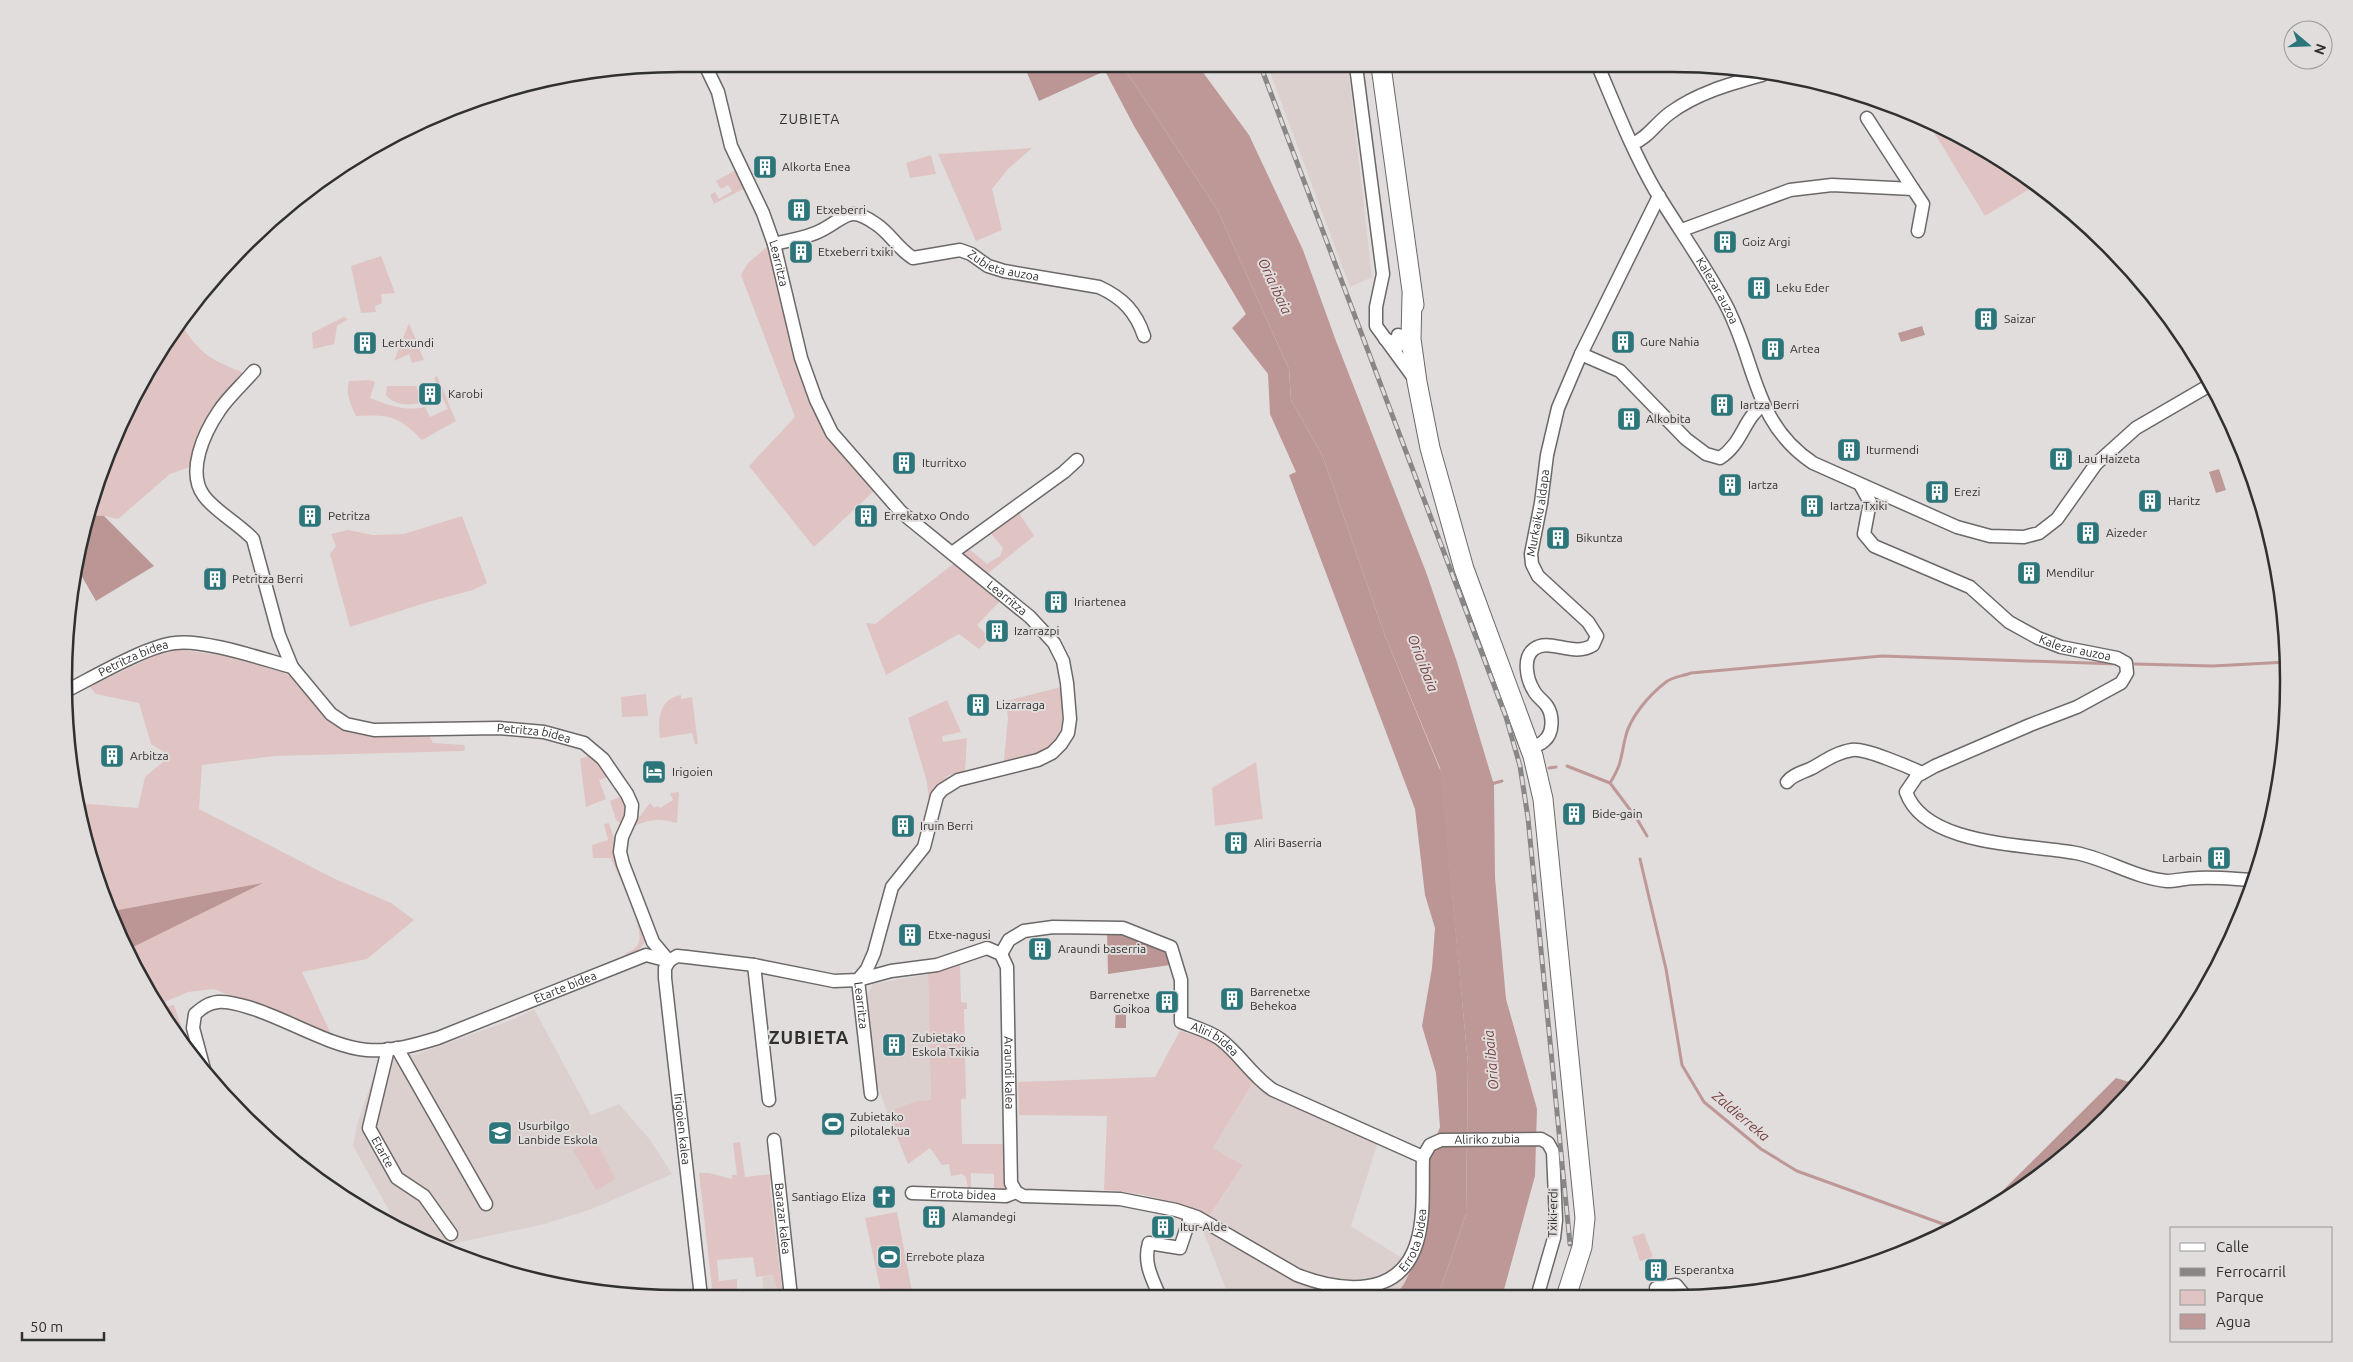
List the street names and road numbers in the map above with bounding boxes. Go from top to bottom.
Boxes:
street label: Learritza [767,238,791,288]
street label: Zubieta auzoa [966,247,1040,283]
street label: Kalezar auzoa [1694,255,1741,326]
street label: Murkaiku aldapa [1524,469,1551,558]
street label: Learritza [985,578,1030,618]
street label: Kalezar auzoa [2037,632,2112,663]
street label: Petritza bidea [96,637,169,679]
street label: Petritza bidea [496,721,572,745]
street label: Etarte bidea [532,968,598,1005]
street label: Learritza [852,981,871,1030]
street label: Aliri bidea [1189,1019,1241,1058]
street label: Araundi kalea [1002,1036,1017,1109]
street label: Irigoien kalea [672,1092,693,1165]
street label: Aliriko zubia [1454,1132,1520,1146]
street label: Etarte [369,1134,397,1170]
street label: Barazar kalea [773,1182,793,1255]
street label: Errota bidea [930,1187,996,1202]
street label: Txiki-erdi [1546,1188,1559,1238]
street label: Errota bidea [1396,1208,1428,1274]

